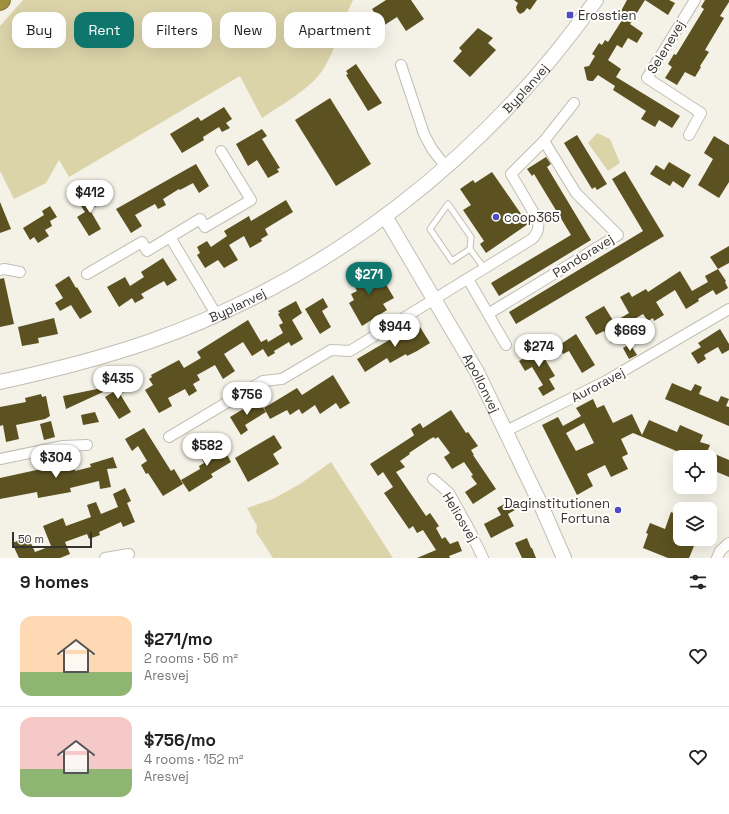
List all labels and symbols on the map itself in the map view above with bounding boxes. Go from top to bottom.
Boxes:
place label: Erosstien [578,7,636,24]
marker: Erosstien [565,10,575,20]
street label: Selenevej [643,17,689,77]
street label: Byplanvej [499,60,552,117]
pin: $412 [66,180,114,214]
place label: coop365 [504,209,560,226]
marker: coop365 [491,212,501,222]
street label: Pandoravej [549,231,617,281]
pin: $271 [345,262,393,296]
street label: Byplanvej [206,284,269,326]
pin: $944 [371,314,419,348]
pin: $669 [606,318,654,352]
pin: $274 [515,334,563,368]
street label: Apollonvej [459,350,504,415]
street label: Auroravej [568,364,628,406]
pin: $435 [94,366,142,400]
pin: $756 [223,382,271,416]
pin: $582 [183,433,231,467]
pin: $304 [32,445,80,479]
street label: Heliosvej [439,489,481,545]
place label: Daginstitutionen Fortuna [504,495,611,527]
marker: Daginstitutionen Fortuna [613,505,623,515]
scale bar [12,530,92,549]

